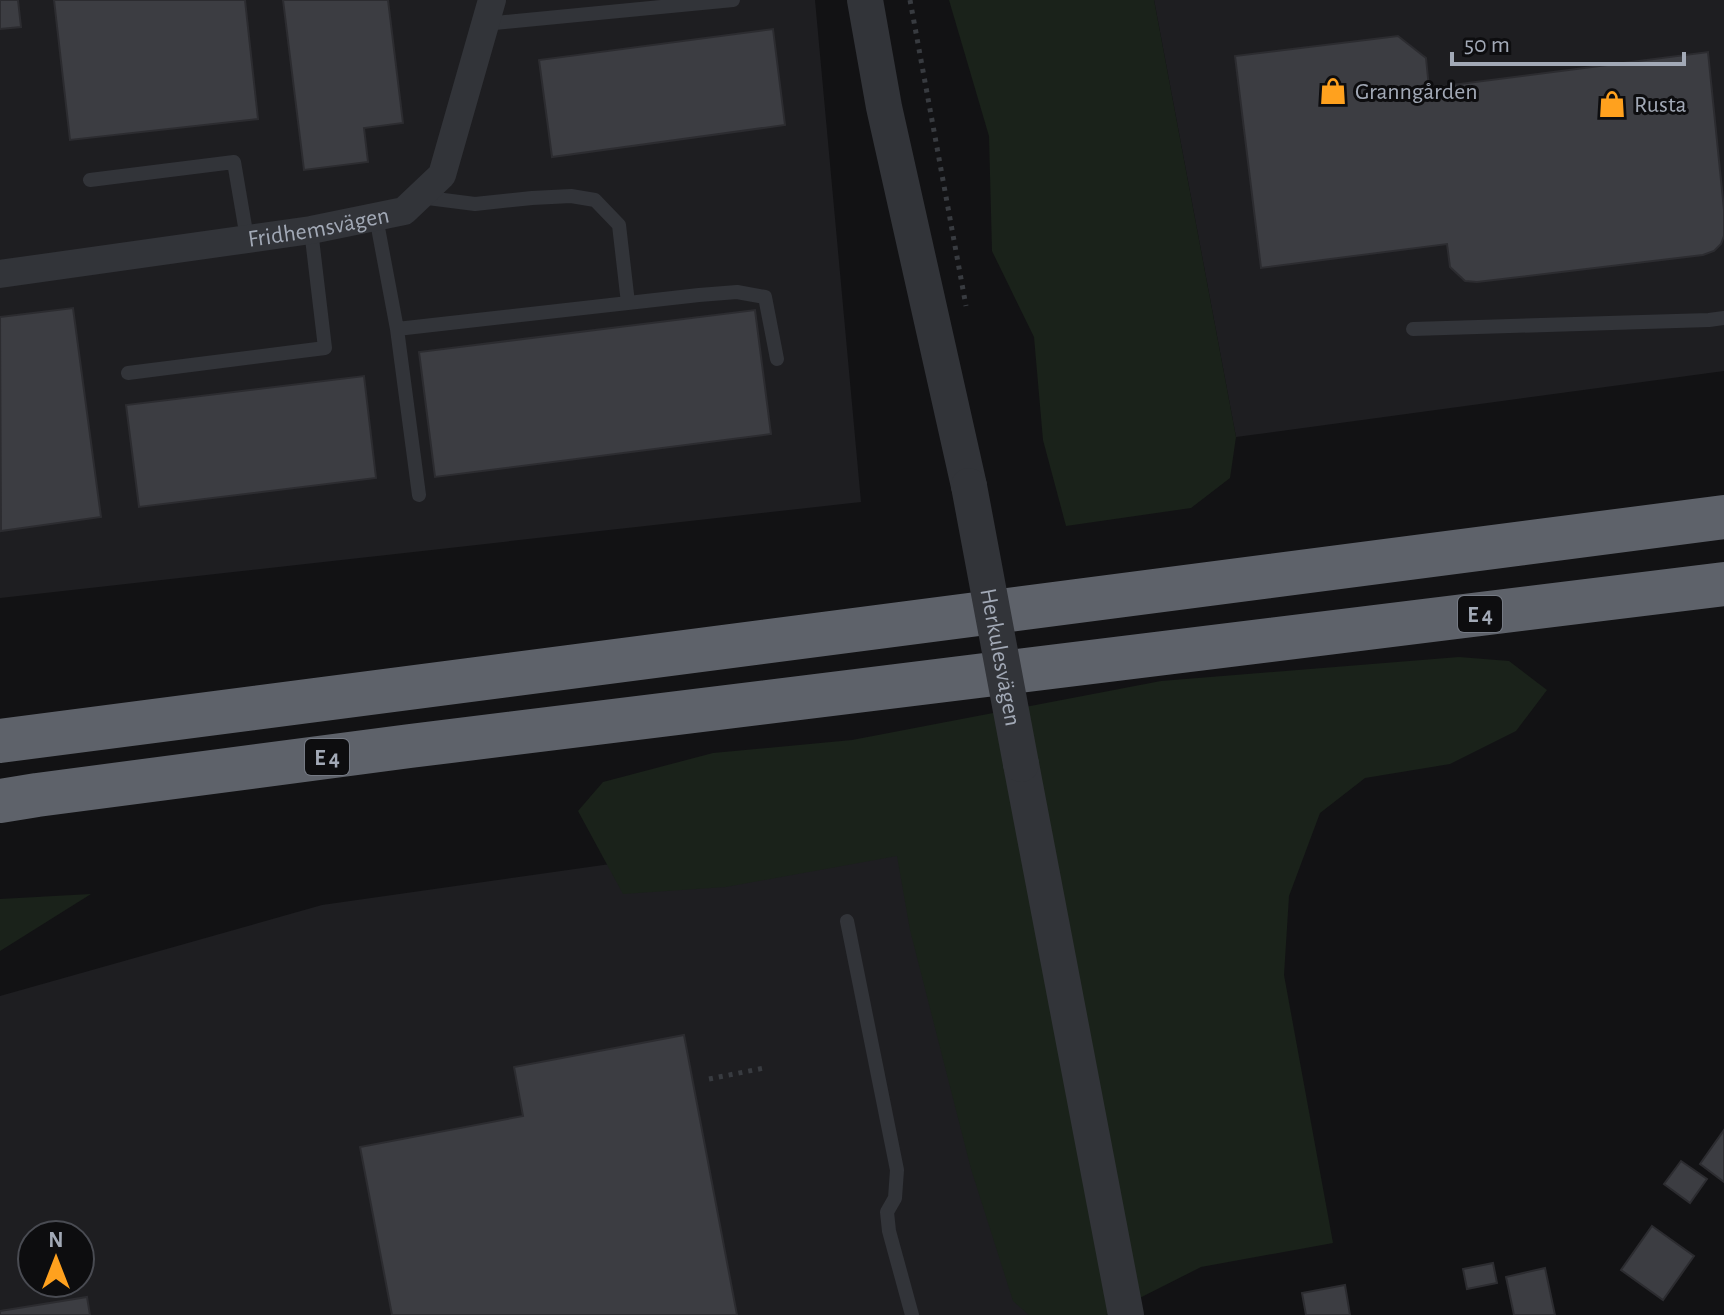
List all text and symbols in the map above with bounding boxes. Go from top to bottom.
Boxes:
scale bar [1452,16,1684,66]
text: 50 m [1464,33,1510,57]
shop icon: Granngården [1318,76,1348,106]
place label: Granngården [1355,80,1478,104]
shop icon: Rusta [1597,89,1627,119]
place label: Rusta [1634,93,1687,117]
street label: Fridhemsvägen [246,203,392,252]
street label: Herkulesvägen [975,586,1025,728]
road number: E 4 [1458,596,1502,632]
road number: E 4 [305,739,349,775]
north arrow [16,1219,96,1299]
text: N [48,1229,64,1251]

